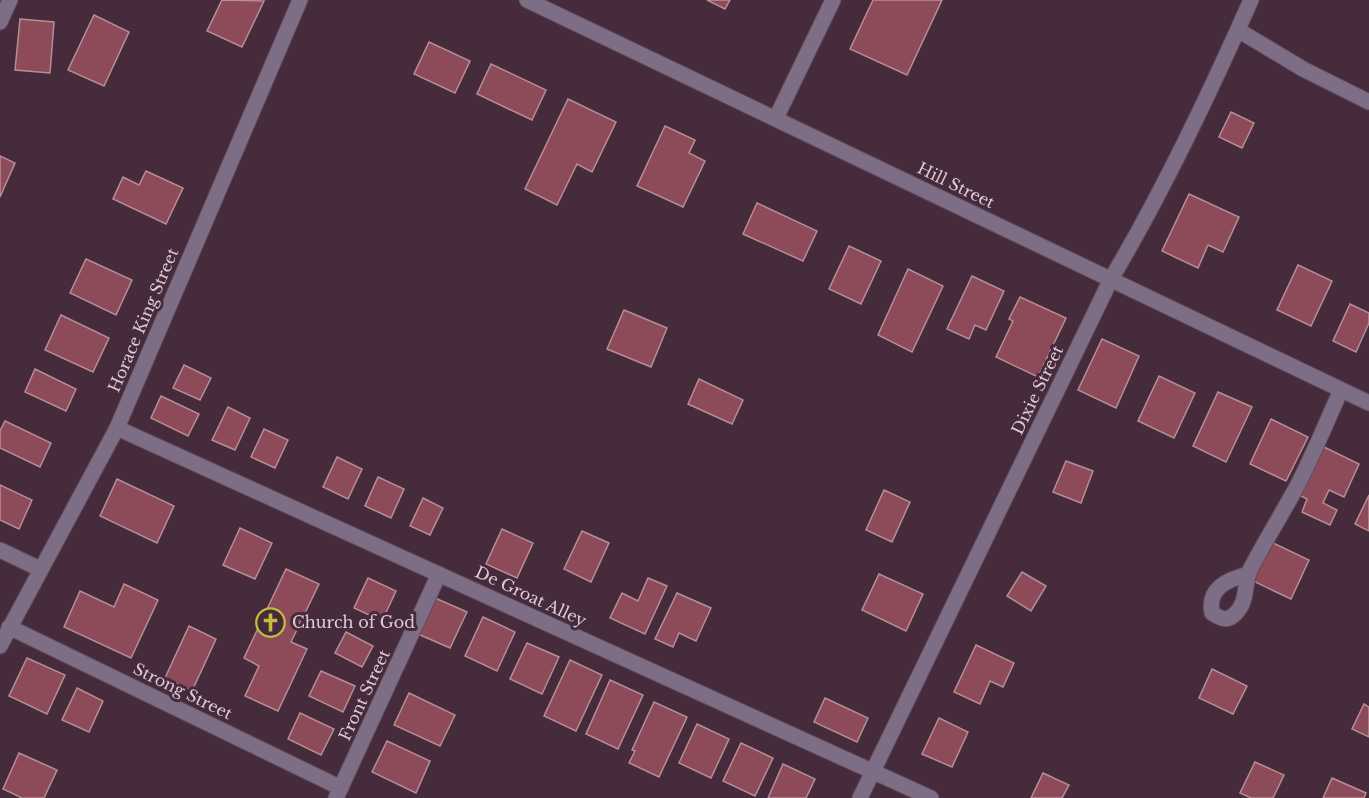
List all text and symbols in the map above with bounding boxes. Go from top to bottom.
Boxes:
street label: Hill Street [914,158,998,212]
street label: Horace King Street [104,245,182,395]
street label: Dixie Street [1007,342,1067,438]
street label: De Groat Alley [472,561,591,631]
church icon: Church of God [255,606,287,638]
place label: Church of God [292,612,415,632]
street label: Front Street [334,646,394,744]
street label: Strong Street [130,658,236,724]

